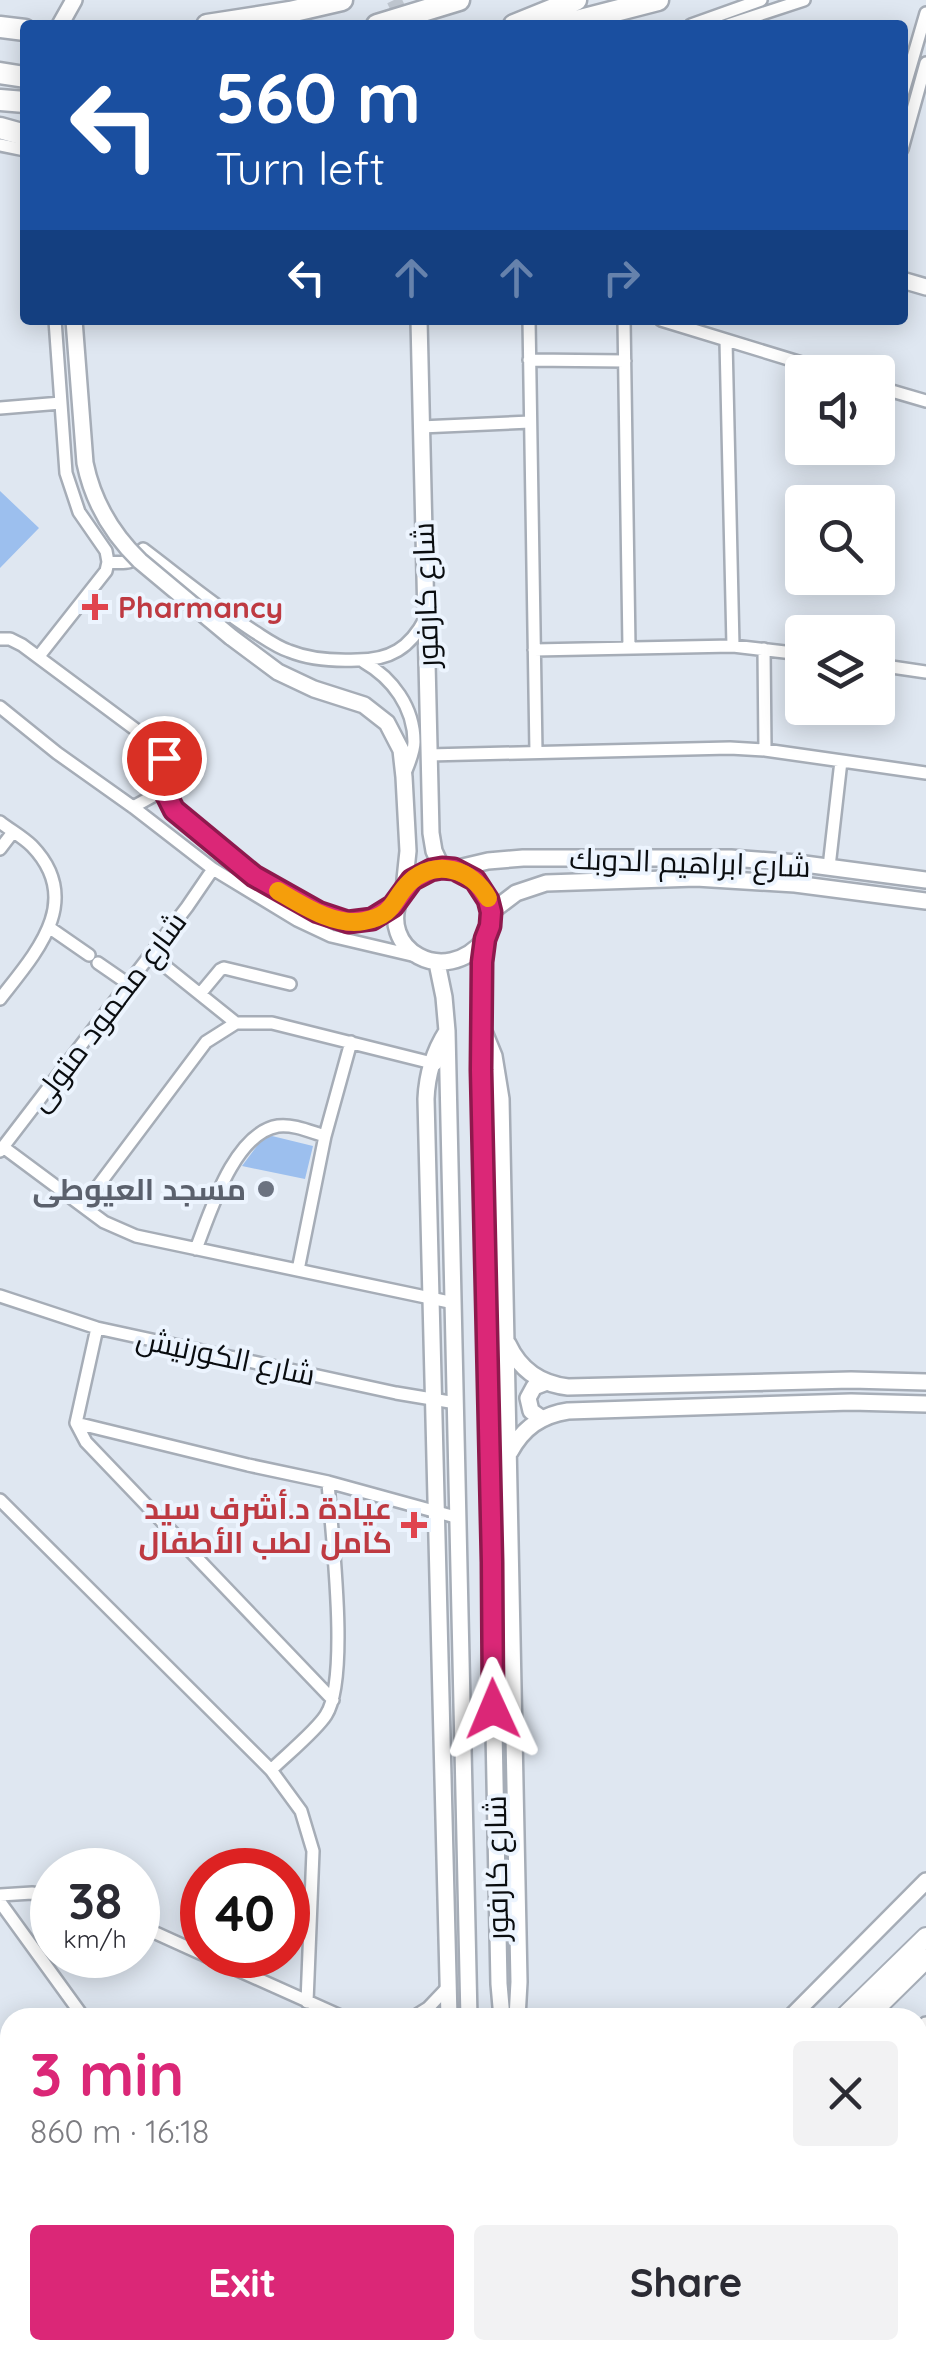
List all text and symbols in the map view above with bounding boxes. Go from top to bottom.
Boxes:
text: 560 m [215,53,421,141]
icon: left [50,60,180,190]
text: Turn left [215,140,385,196]
icon: left [279,250,334,305]
icon: ahead [384,250,439,305]
icon: ahead [489,250,544,305]
icon: right [594,250,649,305]
map controls [785,355,895,725]
button: sound [785,355,895,465]
button: search [785,485,895,595]
street label: شارع كارفور [403,522,449,670]
place label: Pharmancy [118,588,283,626]
marker: Pharmancy [82,594,108,620]
button: layers [785,615,895,725]
pin [122,716,207,801]
icon: arrive [137,731,192,786]
street label: شارع ابراهيم الدوبك [569,839,811,887]
street label: شارع محمود متولى [20,904,196,1119]
place label: مسجد العيوطى [32,1170,246,1208]
marker: مسجد العيوطى [255,1178,277,1200]
street label: شارع الكورنيش [133,1319,319,1395]
place label: عيادة د.أشرف سيد كامل لطب الأطفال [139,1489,392,1561]
marker: عيادة د.أشرف سيد كامل لطب الأطفال [401,1512,427,1538]
position arrow [441,1657,545,1761]
street label: شارع كارفور [476,1795,518,1943]
speed limit sign: 40 [180,1848,310,1978]
text: 38 [68,1869,122,1932]
text: km/h [63,1923,127,1954]
text: 3 min [30,2036,184,2111]
button: close [793,2041,898,2146]
text: 860 m · 16:18 [30,2111,209,2151]
button: Exit [30,2225,454,2340]
button: Share [474,2225,898,2340]

